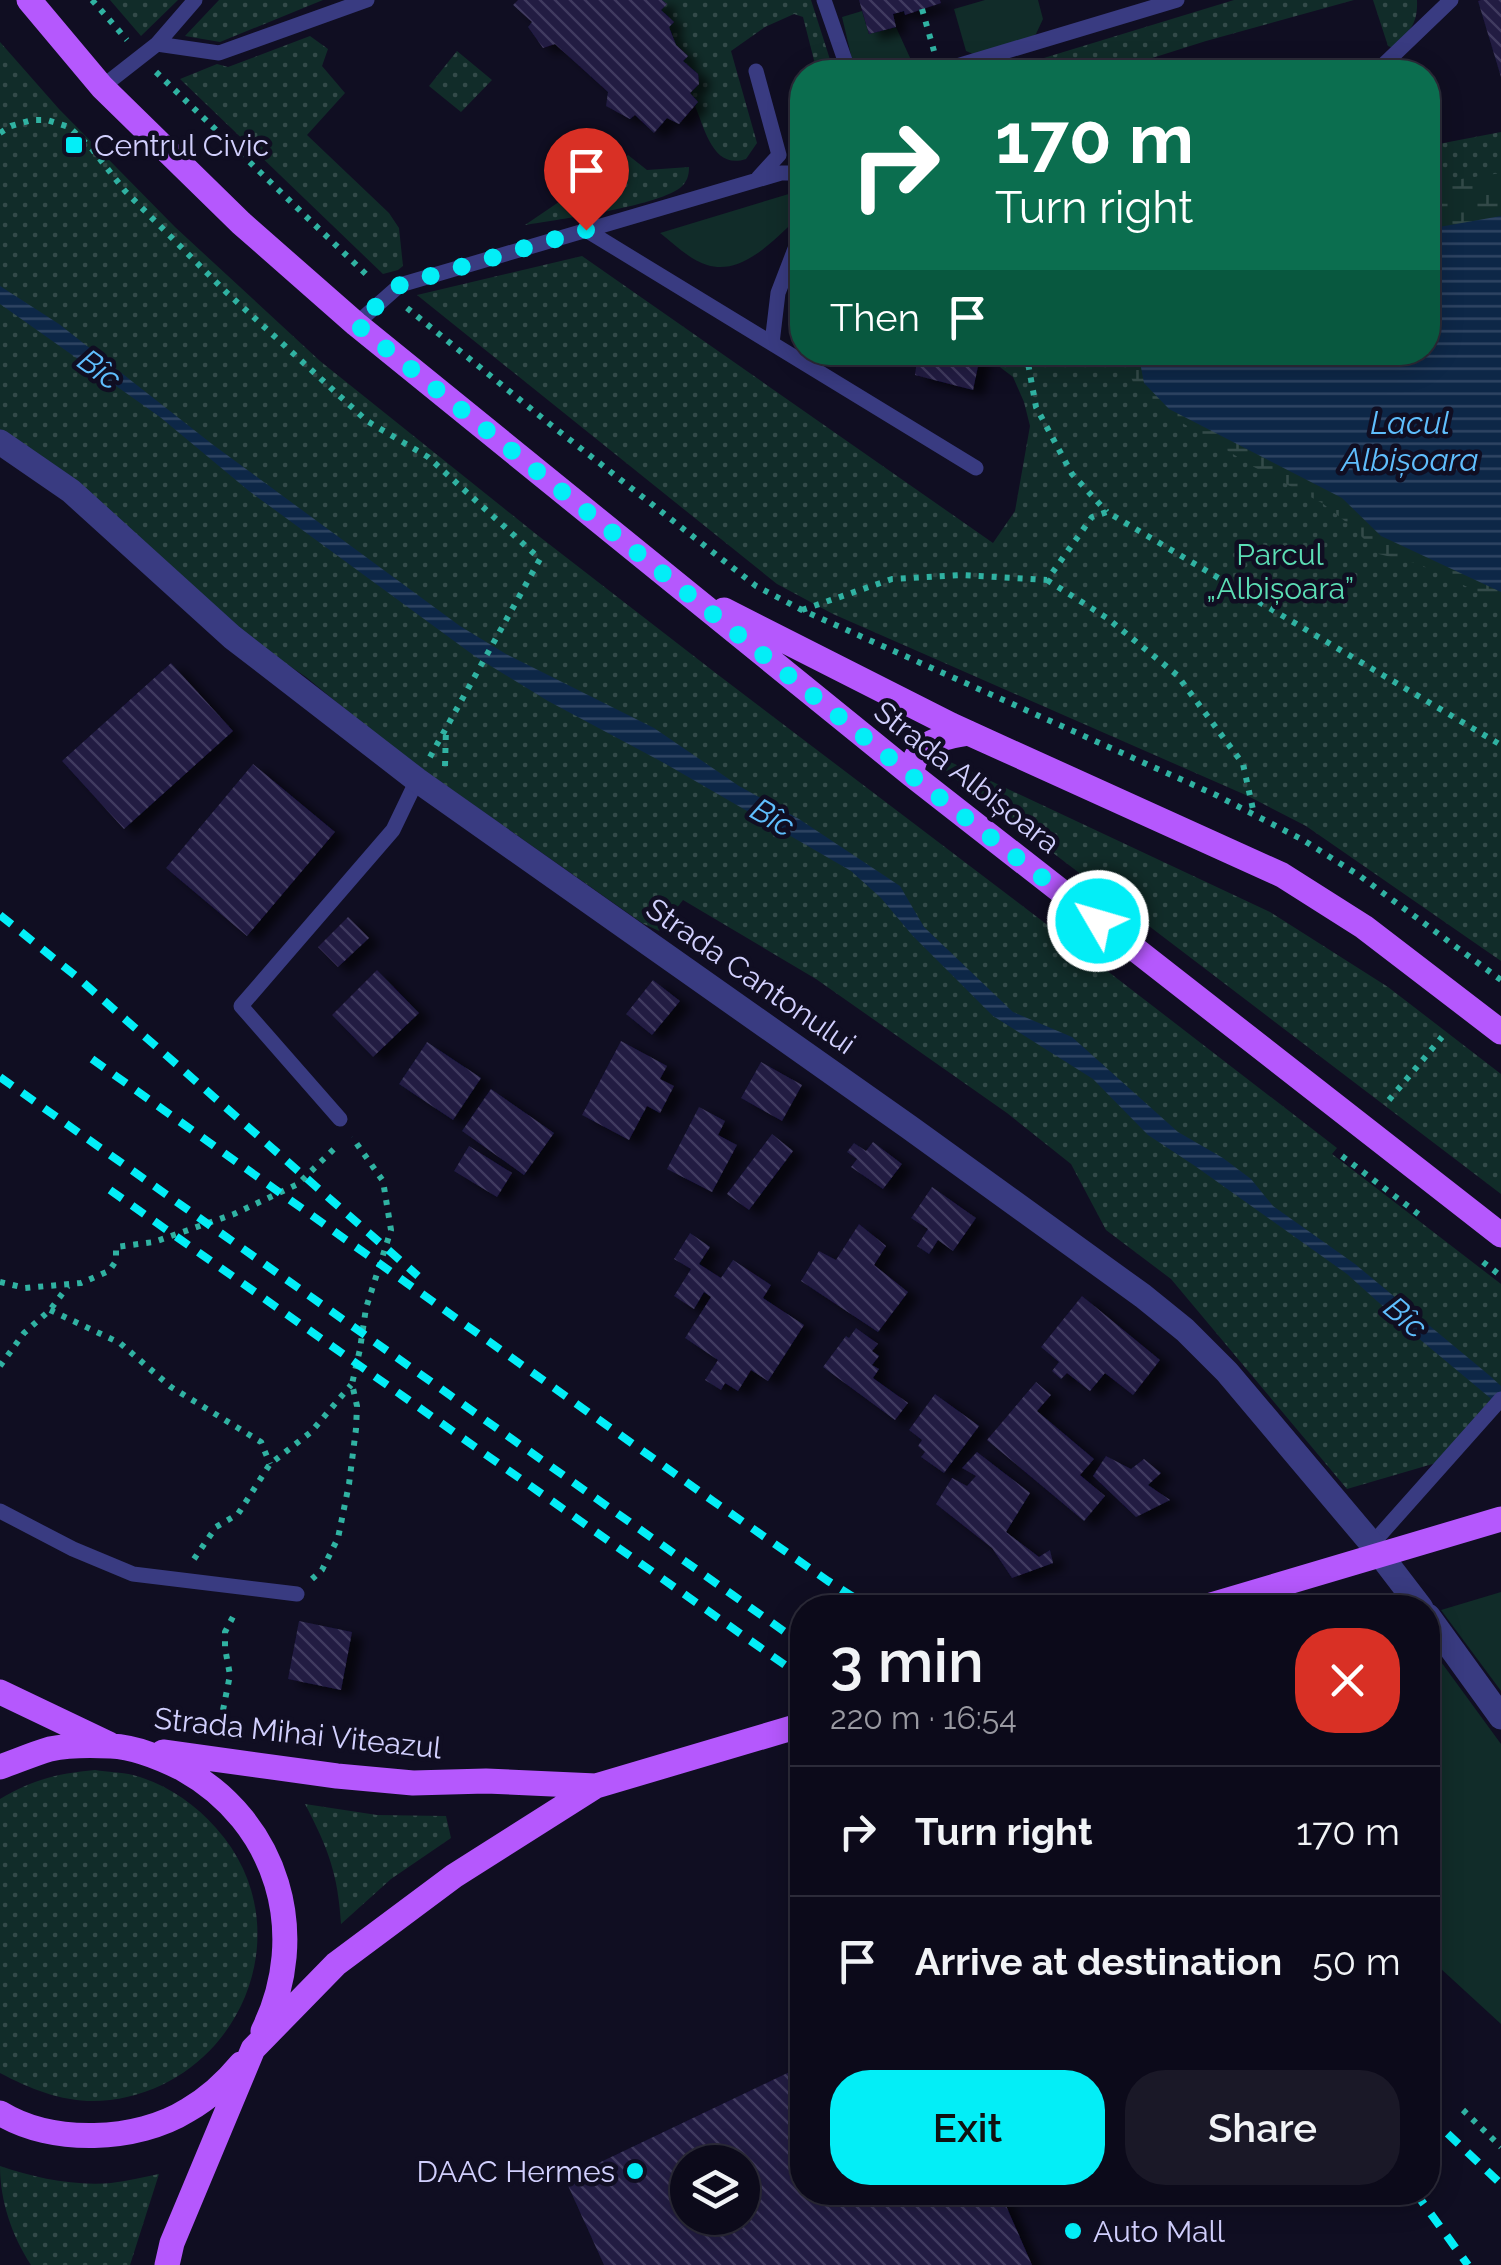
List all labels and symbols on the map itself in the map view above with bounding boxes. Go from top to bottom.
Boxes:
place label: Centrul Civic [94,128,269,163]
pin [544,128,629,231]
marker: Centrul Civic [63,134,85,156]
water label: Bîc [71,341,129,397]
water label: Lacul Albișoara [1339,404,1479,478]
park label: Parcul „Albișoara” [1206,537,1354,606]
street label: Strada Albișoara [867,694,1067,860]
water label: Bîc [745,790,802,844]
position arrow [1046,869,1150,973]
street label: Strada Cantonului [640,891,862,1061]
water label: Bîc [1377,1289,1435,1345]
street label: Strada Mihai Viteazul [153,1701,444,1766]
place label: DAAC Hermes [417,2154,615,2189]
marker: DAAC Hermes [624,2160,646,2182]
place label: Auto Mall [1093,2214,1226,2249]
marker: Auto Mall [1062,2220,1084,2242]

